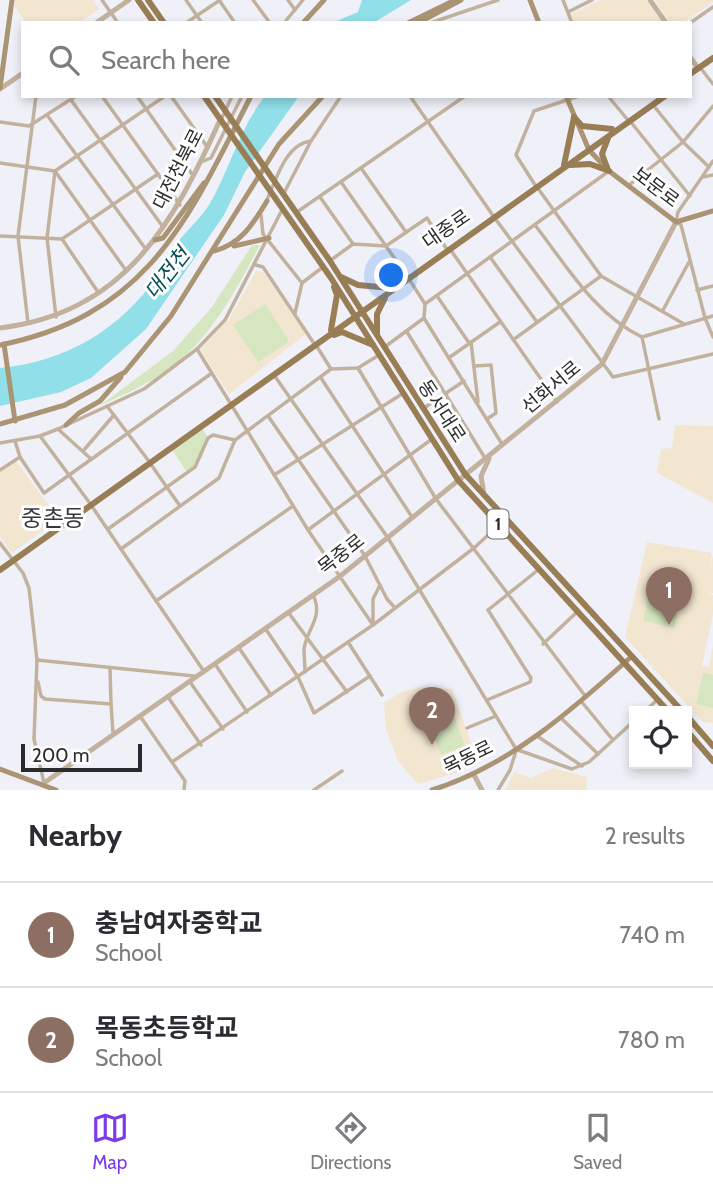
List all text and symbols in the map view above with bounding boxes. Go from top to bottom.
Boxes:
search box [21,21,692,98]
icon: search [45,41,83,79]
text: Search here [101,44,230,76]
street label: 대전천북로 [148,125,208,213]
street label: 보문로 [628,162,684,212]
street label: 대종로 [418,205,474,253]
water label: 대전천 [139,240,196,304]
your location [374,258,408,292]
street label: 선화서로 [517,356,585,418]
street label: 동서대로 [413,375,471,447]
district label: 중촌동 [21,504,85,532]
road number: 1 [488,510,508,538]
street label: 목중로 [313,529,369,579]
pin: 1 [646,567,692,625]
pin: 2 [409,687,455,745]
map controls [629,706,692,769]
button: locate [629,706,692,769]
street label: 목동로 [439,735,497,779]
scale bar [21,741,142,773]
text: 200 m [32,744,89,767]
text: Nearby [28,817,122,854]
text: 2 results [605,822,685,850]
text: 충남여자중학교 [95,907,262,939]
text: 1 [47,921,55,949]
text: 740 m [620,921,685,949]
text: School [95,939,162,967]
text: 목동초등학교 [95,1012,239,1044]
text: 2 [45,1026,57,1054]
text: 780 m [618,1026,685,1054]
text: School [95,1044,162,1072]
tab: Map [91,1109,129,1174]
tab: Directions [310,1109,391,1174]
tab: Saved [573,1109,622,1174]

